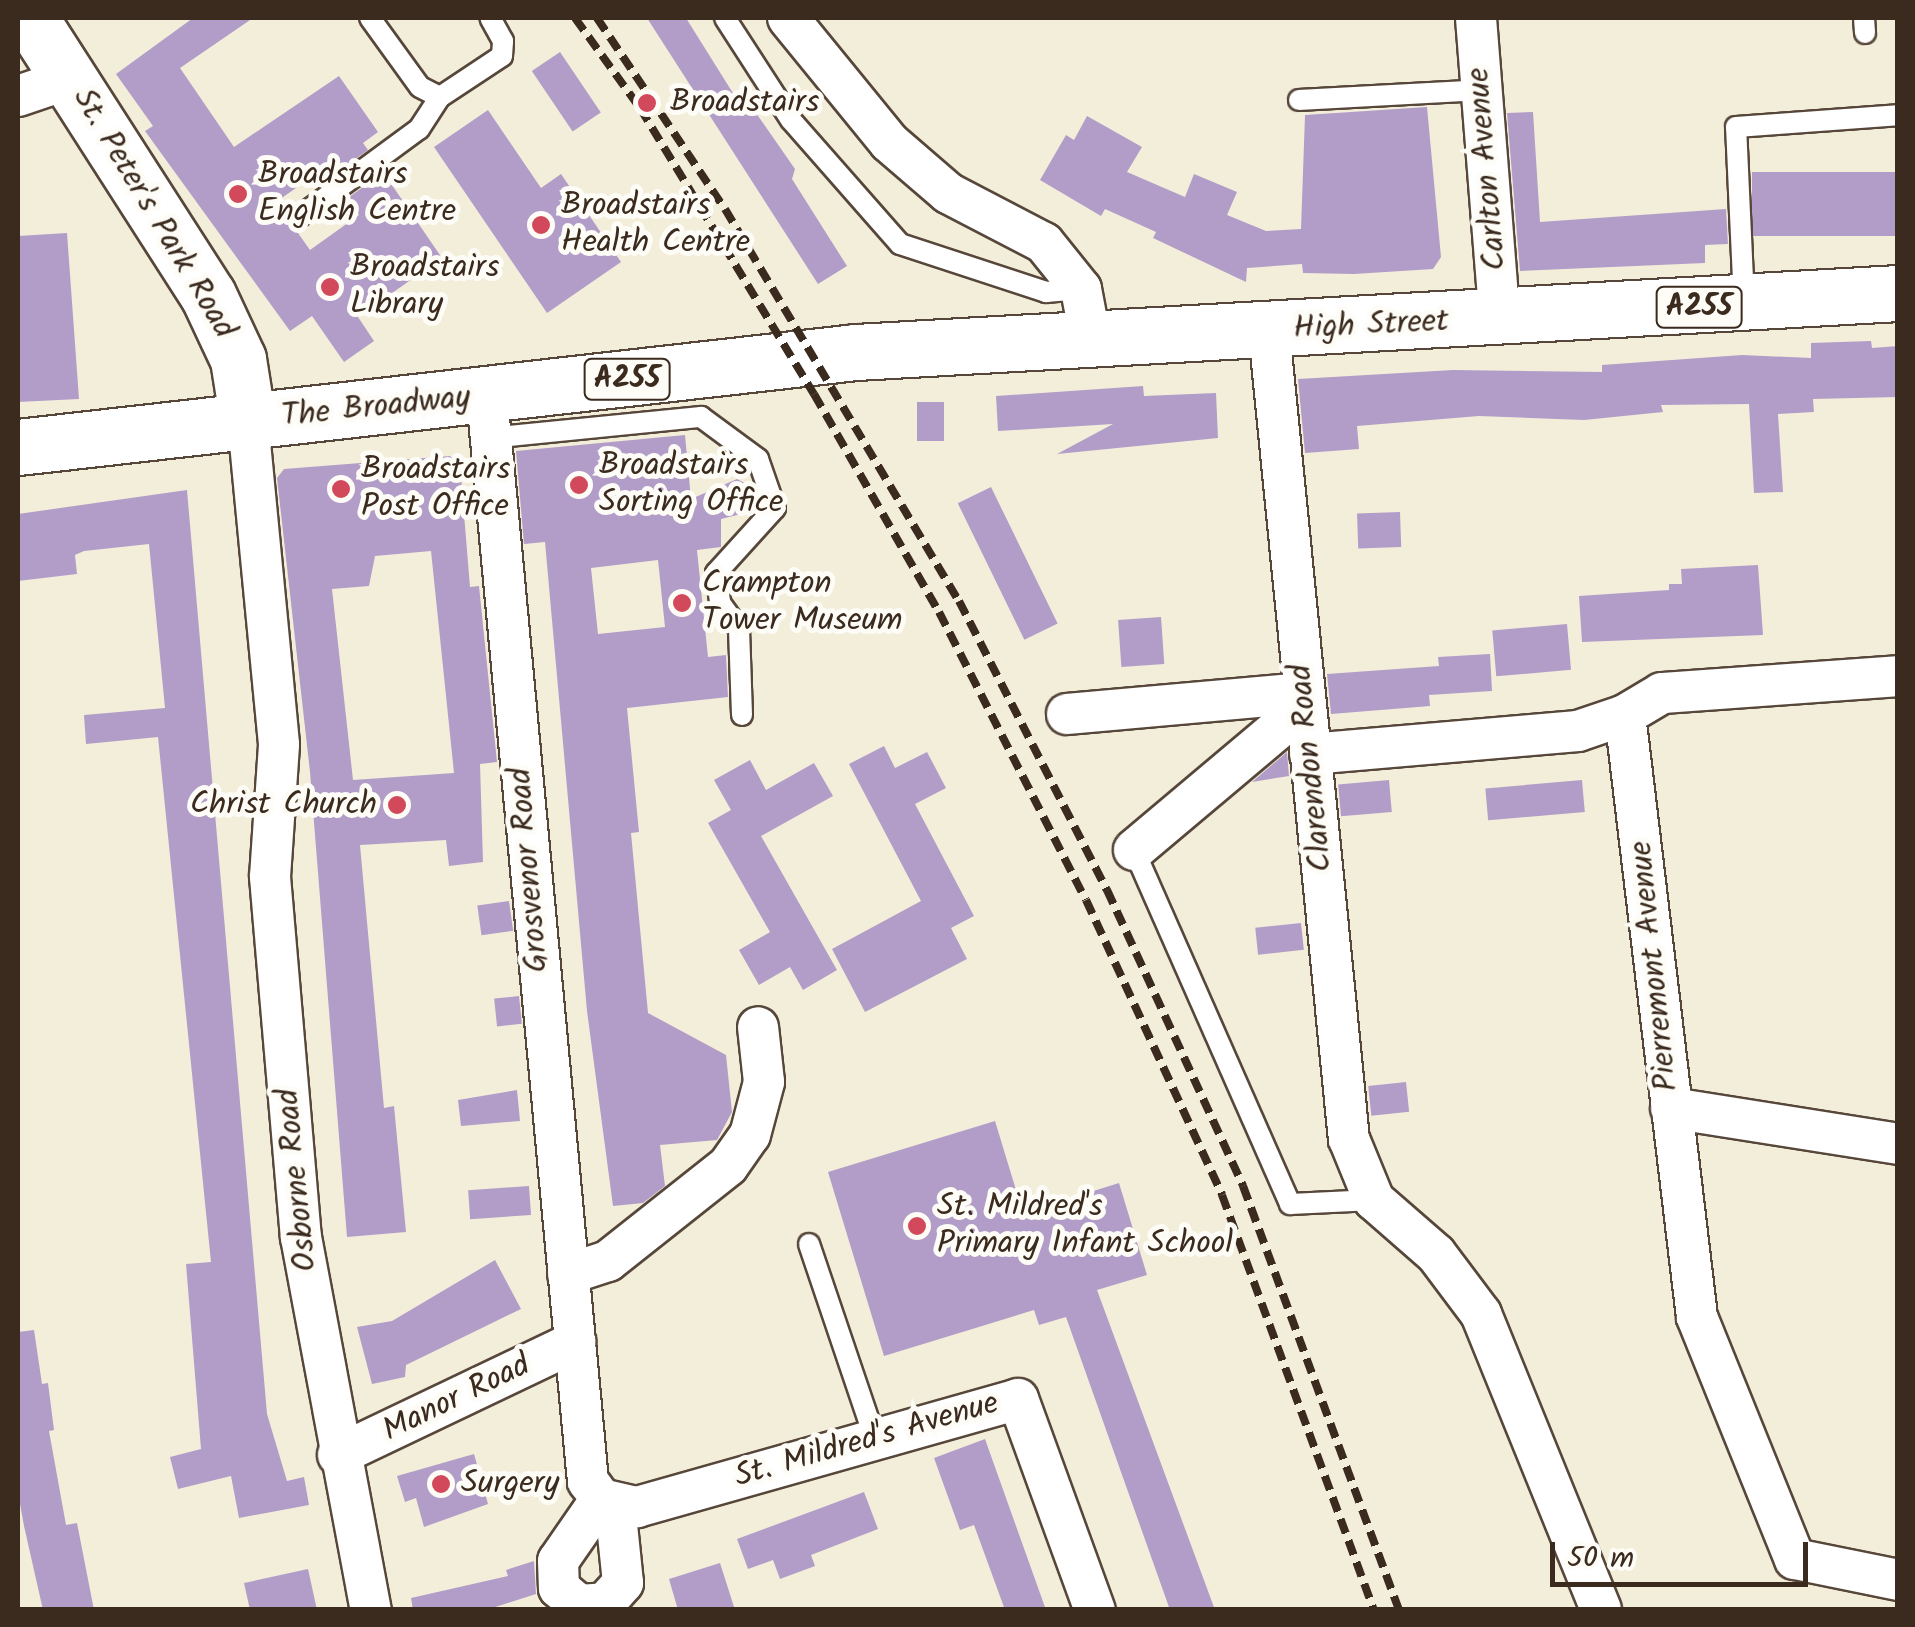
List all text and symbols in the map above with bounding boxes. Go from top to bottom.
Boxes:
street label: Carlton Avenue [1460,66,1516,272]
street label: St. Peter's Park Road [63,82,243,346]
place label: Broadstairs [670,84,819,122]
marker: Broadstairs [634,90,660,116]
place label: Broadstairs English Centre [258,157,456,232]
marker: Broadstairs English Centre [227,183,249,205]
place label: Broadstairs Health Centre [561,188,750,263]
marker: Broadstairs Health Centre [530,214,552,236]
place label: Broadstairs Library [350,250,499,325]
marker: Broadstairs Library [319,276,341,298]
road number: A255 [1654,282,1744,332]
street label: High Street [1292,303,1450,349]
road number: A255 [582,354,672,404]
street label: The Broadway [280,379,472,437]
place label: Broadstairs Sorting Office [599,448,783,523]
place label: Broadstairs Post Office [361,452,510,527]
marker: Broadstairs Sorting Office [568,474,590,496]
marker: Broadstairs Post Office [330,478,352,500]
place label: Crampton Tower Museum [702,566,903,641]
marker: Crampton Tower Museum [671,592,693,614]
street label: Clarendon Road [1282,662,1342,874]
street label: Grosvenor Road [502,766,558,974]
place label: Christ Church [190,786,377,824]
marker: Christ Church [386,794,408,816]
street label: Pierremont Avenue [1623,839,1687,1093]
street label: Osborne Road [269,1087,327,1273]
place label: St. Mildred's Primary Infant School [937,1189,1233,1264]
marker: St. Mildred's Primary Infant School [906,1215,928,1237]
street label: Manor Road [377,1347,537,1451]
street label: St. Mildred's Avenue [731,1385,1003,1497]
place label: Surgery [461,1465,559,1503]
marker: Surgery [430,1473,452,1495]
scale bar [1555,1522,1812,1584]
text: 50 m [1567,1535,1634,1583]

